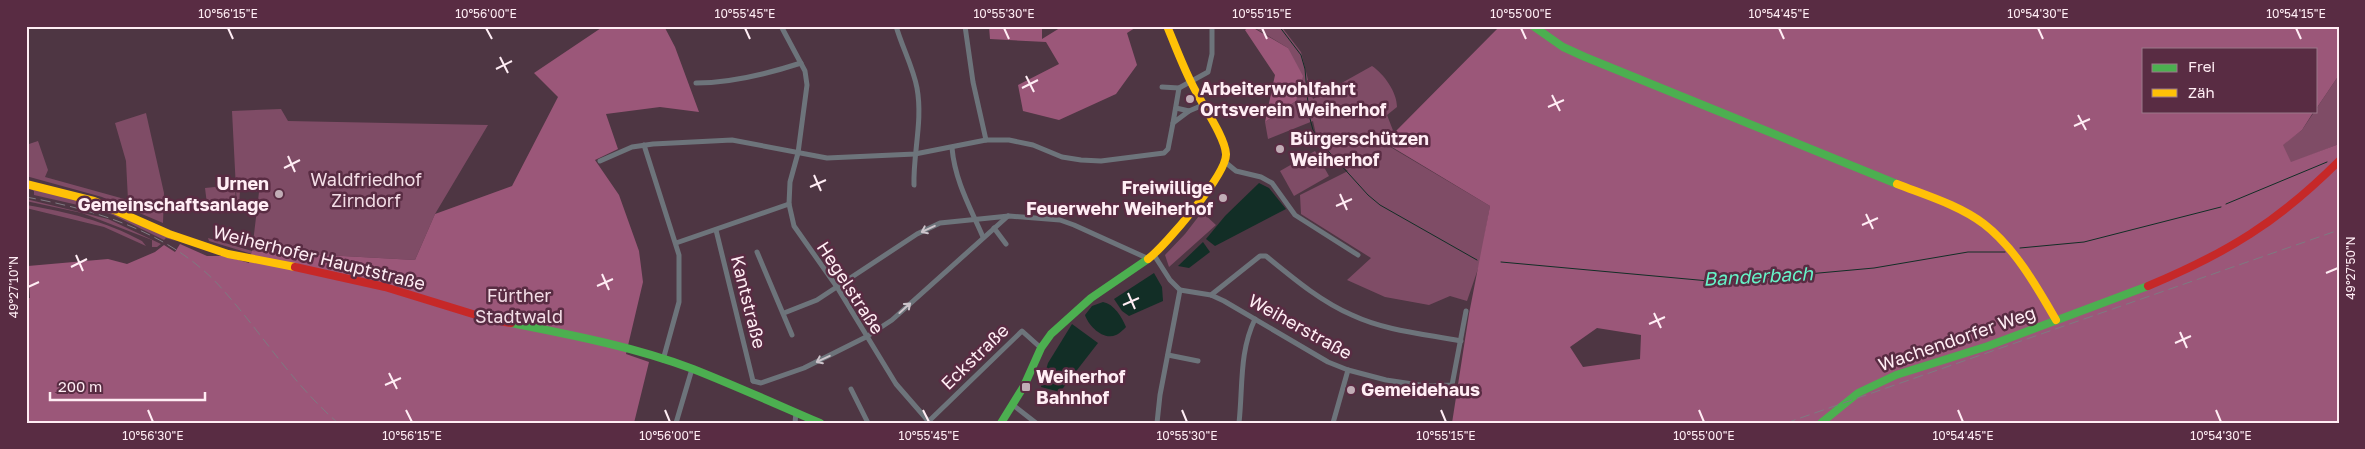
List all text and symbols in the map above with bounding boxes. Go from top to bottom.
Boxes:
text: 10°56'15"E [198,6,258,21]
text: 10°56'00"E [455,6,517,21]
text: 10°55'45"E [715,6,775,21]
text: 10°55'30"E [974,6,1034,21]
text: 10°55'15"E [1232,6,1292,21]
text: 10°55'00"E [1490,6,1552,21]
text: 10°54'45"E [1748,6,1810,21]
text: 10°54'30"E [2007,6,2069,21]
text: 10°54'15"E [2266,6,2326,21]
legend [2142,48,2318,112]
text: Frei [2188,57,2215,75]
place label: Arbeiterwohlfahrt Ortsverein Weiherhof [1200,77,1387,120]
text: Zäh [2188,83,2215,101]
marker: Arbeiterwohlfahrt Ortsverein Weiherhof [1184,93,1196,105]
place label: Bürgerschützen Weiherhof [1290,127,1429,170]
marker: Bürgerschützen Weiherhof [1274,143,1286,155]
park label: Waldfriedhof Zirndorf [310,168,422,211]
place label: Urnen Gemeinschaftsanlage [77,172,269,215]
place label: Freiwillige Feuerwehr Weiherhof [1026,176,1213,219]
marker: Urnen Gemeinschaftsanlage [273,188,285,200]
marker: Freiwillige Feuerwehr Weiherhof [1217,192,1229,204]
street label: Weiherhofer Hauptstraße [211,220,428,294]
one-way arrow [921,225,936,234]
text: 49°27'50"N [2343,236,2358,300]
street label: Hegelstraße [813,237,889,338]
street label: Kantstraße [727,253,771,351]
text: 49°27'10"N [6,256,21,318]
water label: Banderbach [1703,261,1815,290]
park label: Fürther Stadtwald [475,284,563,327]
street label: Weiherstraße [1245,289,1356,364]
street label: Wachendorfer Weg [1875,301,2038,375]
one-way arrow [899,302,912,314]
street label: Eckstraße [936,319,1013,394]
one-way arrow [816,355,831,364]
place label: Weiherhof Bahnhof [1036,365,1126,408]
scale bar [50,369,205,401]
text: 200 m [58,377,102,395]
place label: Gemeidehaus [1361,378,1480,400]
marker: Weiherhof Bahnhof [1020,381,1032,393]
marker: Gemeidehaus [1345,384,1357,396]
text: 10°56'30"E [122,428,184,443]
text: 10°56'15"E [382,428,442,443]
text: 10°56'00"E [639,428,701,443]
text: 10°55'45"E [899,428,959,443]
text: 10°55'30"E [1157,428,1217,443]
text: 10°55'15"E [1416,428,1476,443]
text: 10°55'00"E [1673,428,1735,443]
text: 10°54'45"E [1932,428,1994,443]
text: 10°54'30"E [2190,428,2252,443]

